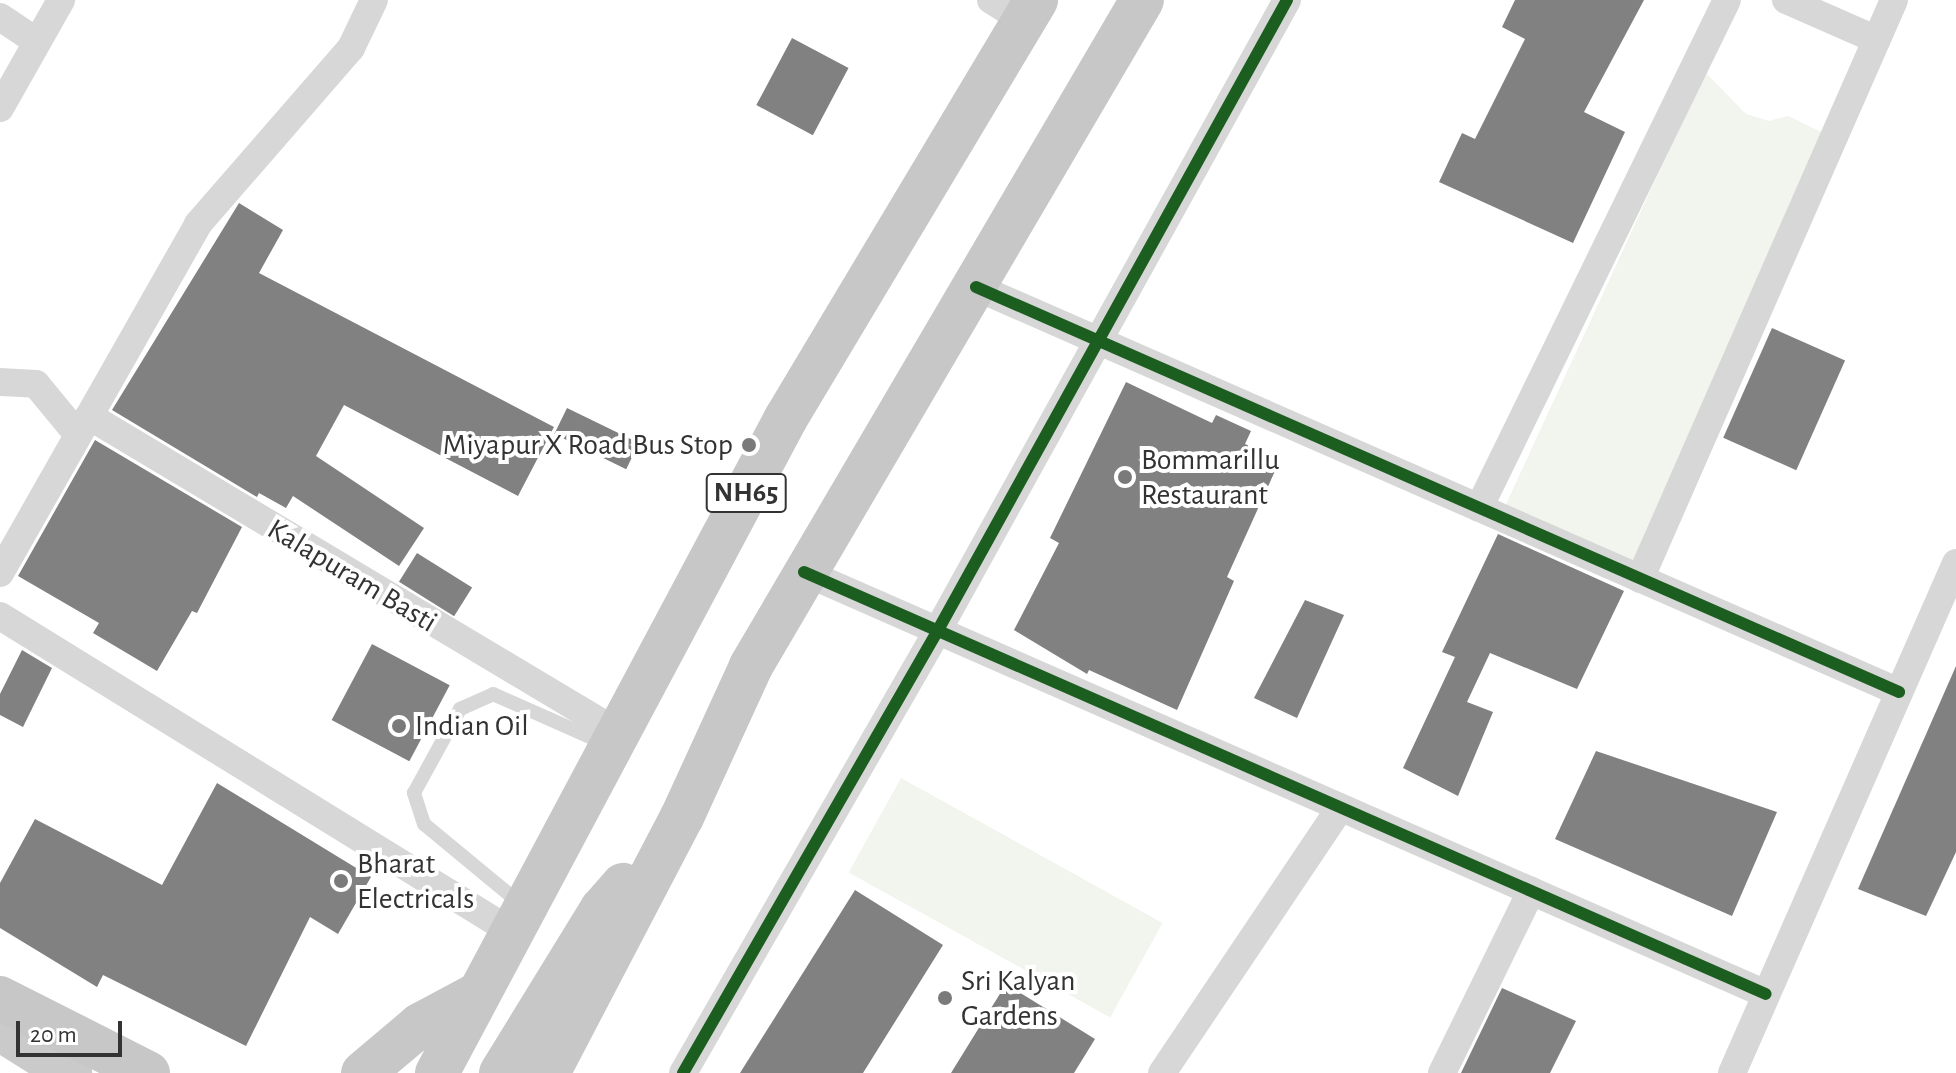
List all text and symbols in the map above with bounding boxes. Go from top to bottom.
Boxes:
place label: Miyapur X Road Bus Stop [443,427,733,463]
marker: Miyapur X Road Bus Stop [740,436,758,454]
place label: Bommarillu Restaurant [1141,442,1280,512]
marker: Bommarillu Restaurant [1116,468,1134,486]
road number: NH65 [704,469,788,517]
street label: Kalapuram Basti [261,511,443,641]
place label: Indian Oil [415,708,529,744]
marker: Indian Oil [390,717,408,735]
place label: Bharat Electricals [357,846,474,916]
marker: Bharat Electricals [332,872,350,890]
place label: Sri Kalyan Gardens [961,963,1075,1034]
marker: Sri Kalyan Gardens [936,989,954,1007]
scale bar [20,1005,126,1055]
text: 20 m [30,1023,77,1047]

